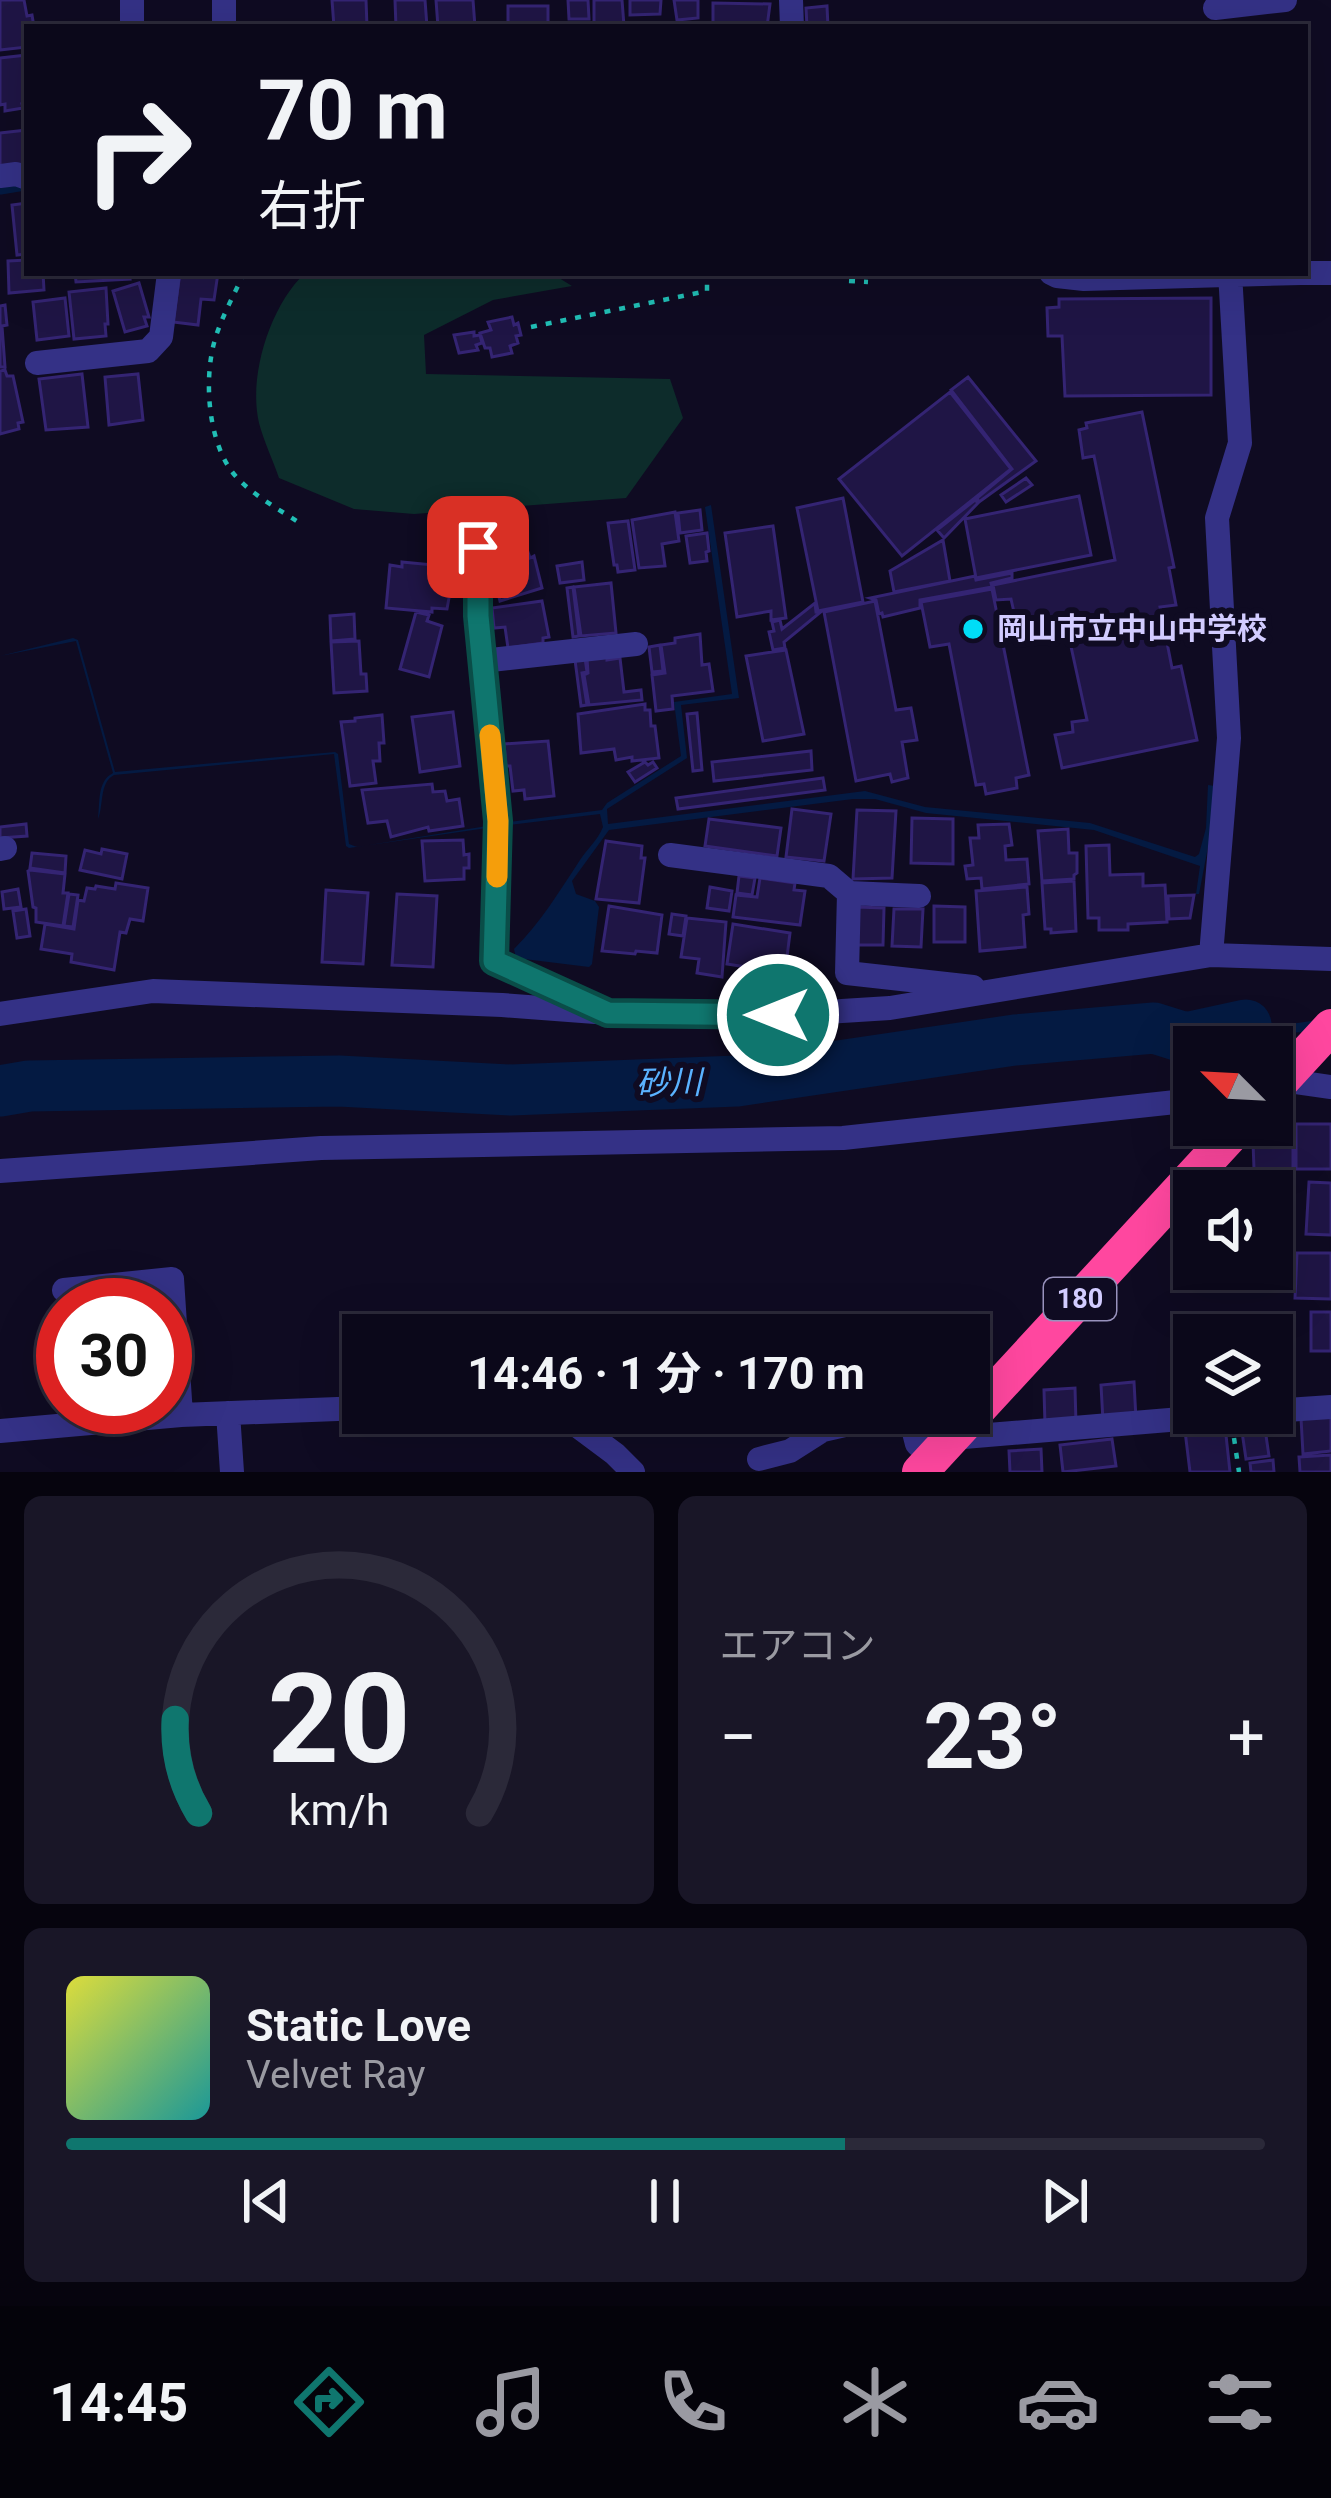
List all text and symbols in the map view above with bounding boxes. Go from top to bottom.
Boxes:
text: 70 m [258,61,448,160]
icon: right [60,72,216,228]
text: 右折 [258,175,366,238]
pin [427,496,529,598]
icon: arrive [445,514,511,580]
place label: 岡山市立中山中学校 [997,611,1267,646]
marker: 岡山市立中山中学校 [960,616,986,642]
position arrow [715,952,841,1078]
north arrow [1173,1026,1293,1146]
map controls [1173,1026,1293,1434]
water label: 砂川 [636,1062,705,1103]
button: sound [1173,1170,1293,1290]
speed limit sign: 30 [36,1278,192,1434]
road number: 180 [1044,1278,1116,1320]
button: layers [1173,1314,1293,1434]
text: 14:46 · 1 分 · 170 m [467,1347,865,1400]
text: エアコン [720,1623,876,1669]
text: 20 [267,1646,410,1792]
text: 23° [923,1685,1062,1790]
text: − [720,1699,757,1776]
text: + [1228,1699,1265,1776]
text: km/h [288,1785,389,1835]
text: Static Love [246,1999,471,2052]
text: Velvet Ray [246,2052,425,2098]
icon: previous [233,2168,299,2234]
icon: pause [632,2168,698,2234]
icon: next [1032,2168,1098,2234]
icon: directions [287,2360,371,2444]
icon: music [469,2360,553,2444]
icon: phone [651,2360,735,2444]
icon: climate [833,2360,917,2444]
icon: car [1016,2360,1100,2444]
icon: filters [1198,2360,1282,2444]
text: 14:45 [49,2371,188,2434]

